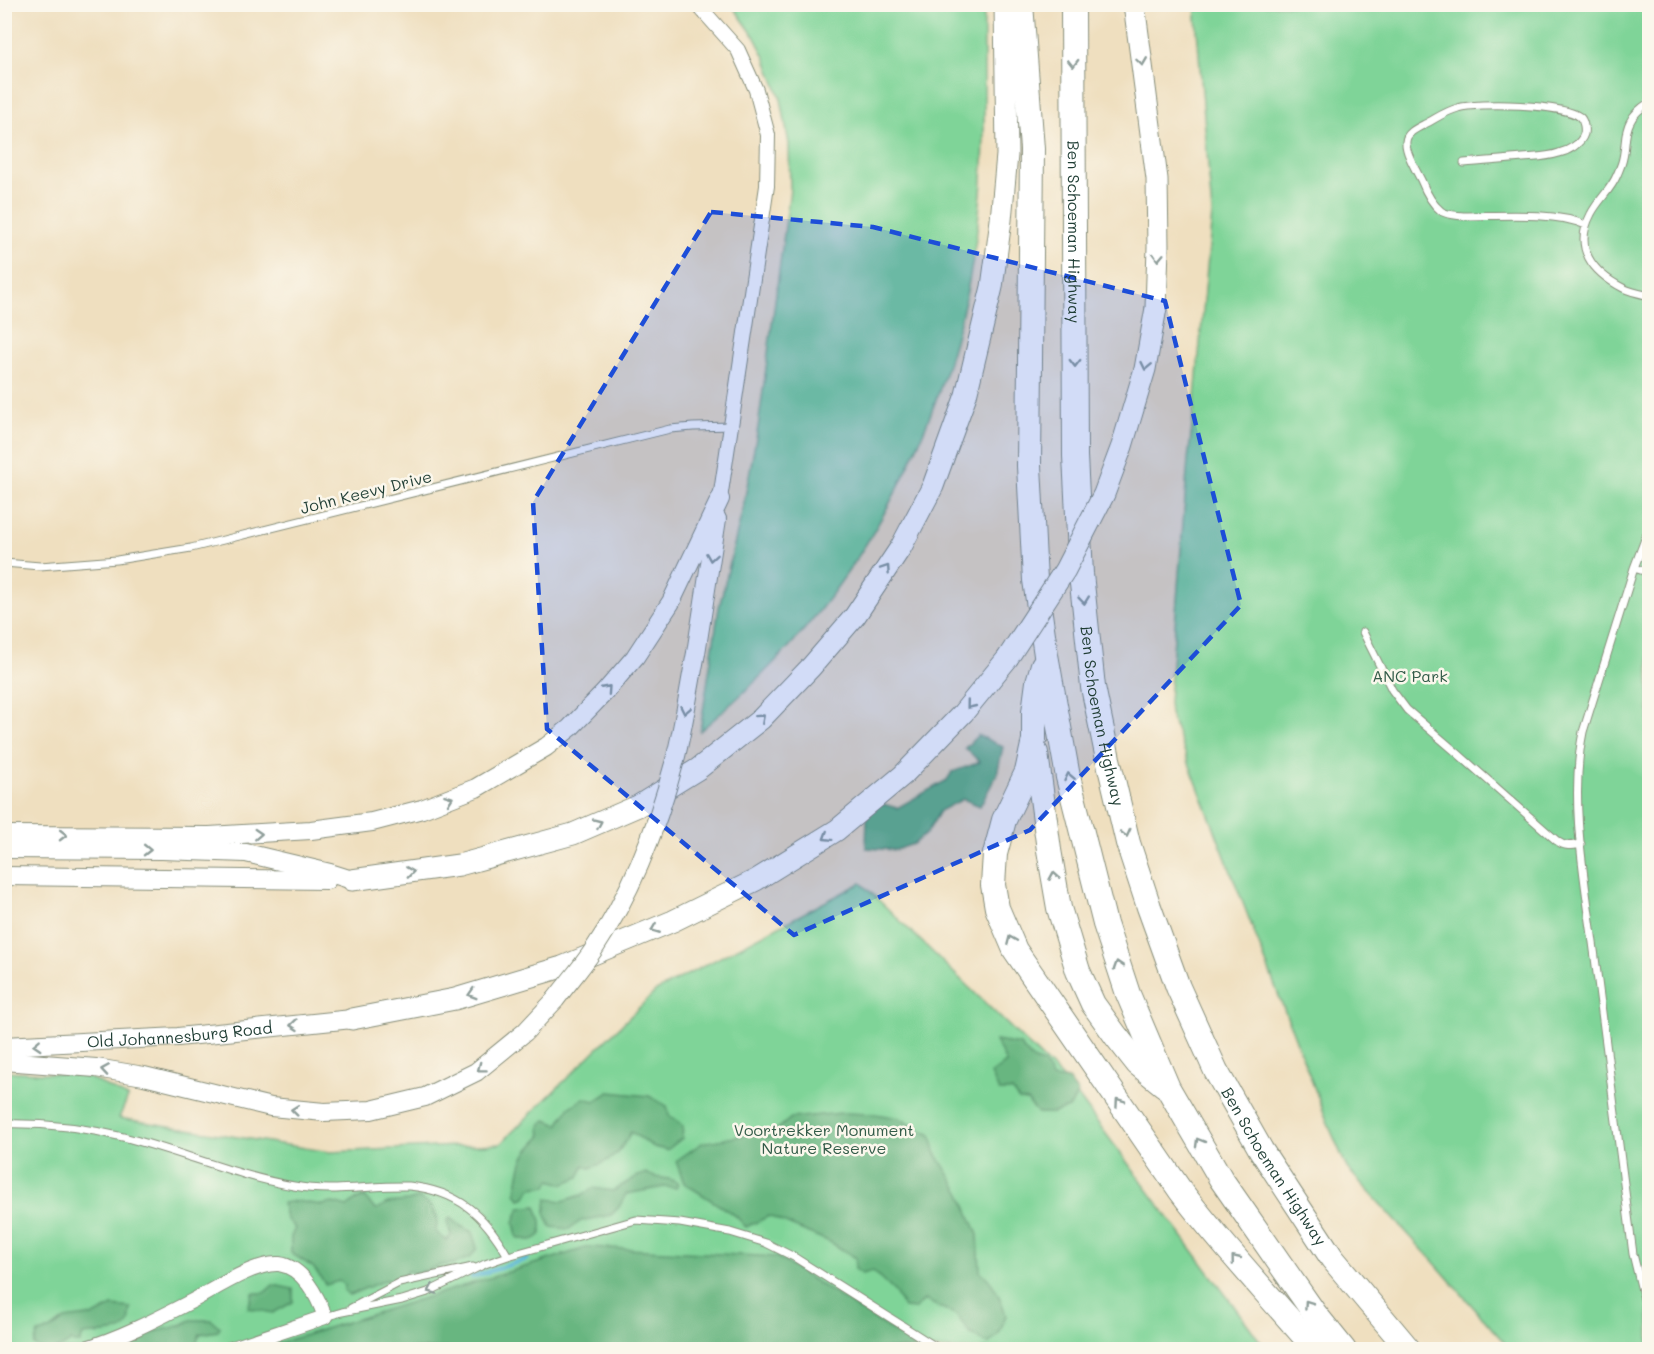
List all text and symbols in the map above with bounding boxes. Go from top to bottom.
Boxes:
one-way arrow [1067,58,1079,67]
one-way arrow [1136,58,1148,67]
street label: Ben Schoeman Highway [1064,141,1085,323]
one-way arrow [1152,252,1164,261]
one-way arrow [1069,358,1081,367]
one-way arrow [1140,361,1153,371]
street label: John Keevy Drive [298,465,434,518]
one-way arrow [706,552,718,562]
one-way arrow [879,565,890,576]
one-way arrow [1077,595,1090,604]
street label: Ben Schoeman Highway [1077,625,1130,808]
park label: ANC Park [1372,665,1448,686]
one-way arrow [600,685,611,696]
one-way arrow [966,698,977,709]
one-way arrow [679,705,692,715]
one-way arrow [754,714,765,725]
one-way arrow [1063,772,1076,782]
one-way arrow [443,793,454,806]
one-way arrow [592,818,603,830]
one-way arrow [1118,827,1131,837]
one-way arrow [253,828,262,841]
one-way arrow [58,829,67,841]
one-way arrow [823,829,833,841]
one-way arrow [142,844,151,856]
one-way arrow [405,867,415,879]
one-way arrow [1048,872,1060,881]
one-way arrow [651,922,662,934]
one-way arrow [1006,936,1018,947]
one-way arrow [1113,960,1125,971]
one-way arrow [467,987,478,999]
street label: Old Johannesburg Road [86,1016,273,1052]
one-way arrow [290,1018,299,1031]
one-way arrow [32,1038,41,1051]
one-way arrow [477,1060,488,1071]
one-way arrow [100,1064,109,1076]
street label: Ben Schoeman Highway [1217,1083,1332,1249]
one-way arrow [1115,1098,1126,1109]
one-way arrow [291,1104,300,1117]
park label: Voortrekker Monument Nature Reserve [734,1119,914,1158]
one-way arrow [1195,1138,1206,1148]
one-way arrow [1232,1255,1243,1266]
one-way arrow [427,1282,438,1294]
one-way arrow [1304,1299,1315,1310]

